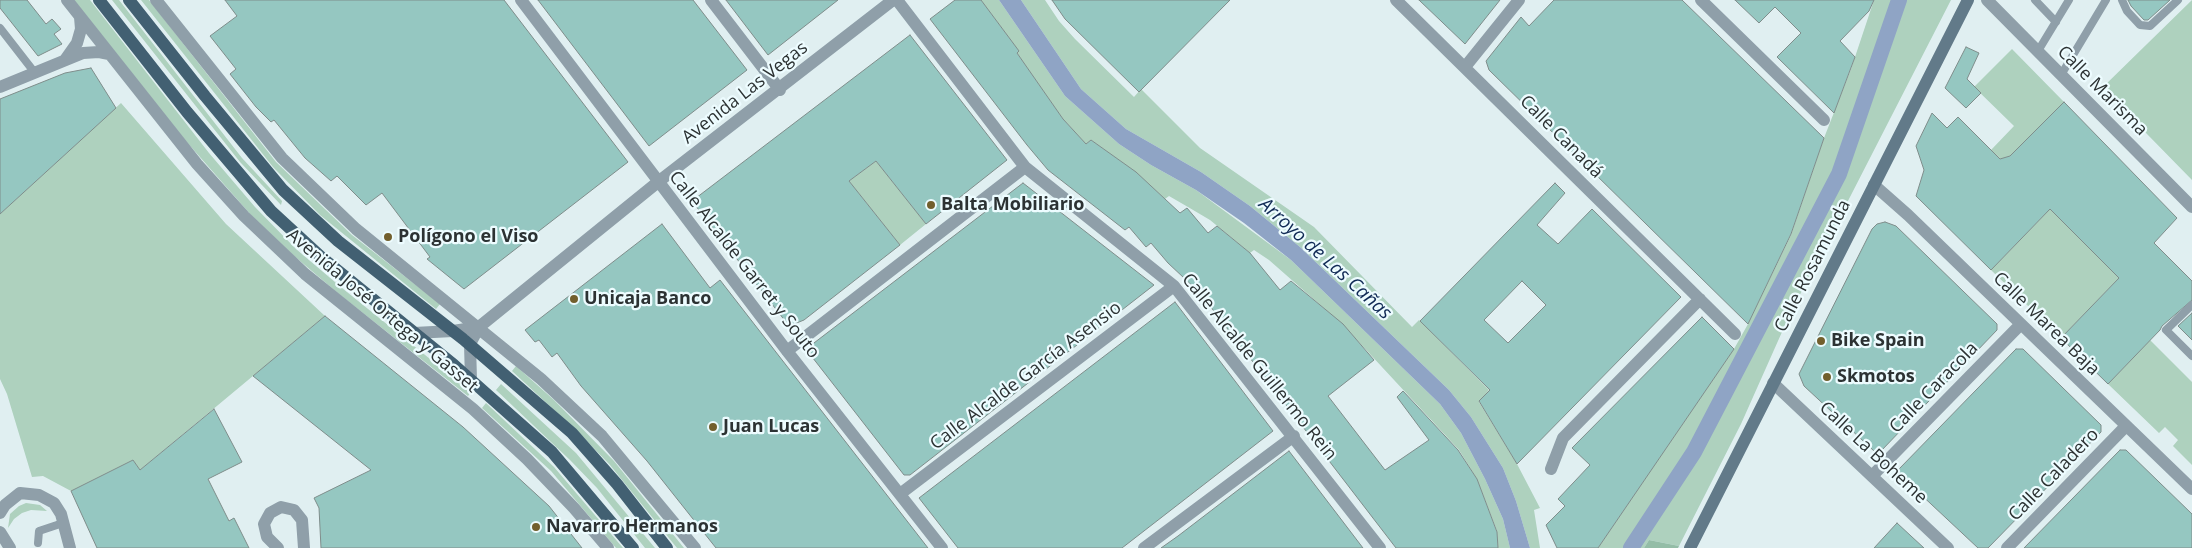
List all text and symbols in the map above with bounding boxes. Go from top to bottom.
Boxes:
street label: Avenida Las Vegas [678,37,812,149]
street label: Calle Marisma [2052,41,2152,141]
street label: Calle Canadá [1515,91,1607,183]
street label: Calle Alcalde Garret y Souto [664,167,824,363]
water label: Arroyo de Las Cañas [1254,193,1396,325]
place label: Balta Mobiliario [941,194,1084,216]
street label: Calle Rosamunda [1770,196,1856,336]
marker: Balta Mobiliario [925,199,937,211]
street label: Avenida José Ortega y Gasset [282,224,482,398]
place label: Polígono el Viso [398,226,538,248]
marker: Polígono el Viso [382,231,394,243]
street label: Calle Marea Baja [1988,268,2104,380]
street label: Calle Alcalde Guillermo Rein [1177,269,1341,465]
place label: Unicaja Banco [584,288,711,310]
marker: Unicaja Banco [568,293,580,305]
street label: Calle Alcalde García Asensio [926,297,1126,455]
place label: Bike Spain [1831,330,1925,352]
marker: Bike Spain [1815,335,1827,347]
street label: Calle Caracola [1885,338,1983,438]
place label: Skmotos [1837,366,1915,388]
marker: Skmotos [1821,371,1833,383]
street label: Calle La Boheme [1815,397,1931,509]
place label: Juan Lucas [723,416,819,438]
marker: Juan Lucas [707,421,719,433]
street label: Calle Caladero [2004,424,2104,526]
place label: Navarro Hermanos [546,516,718,538]
marker: Navarro Hermanos [530,521,542,533]

